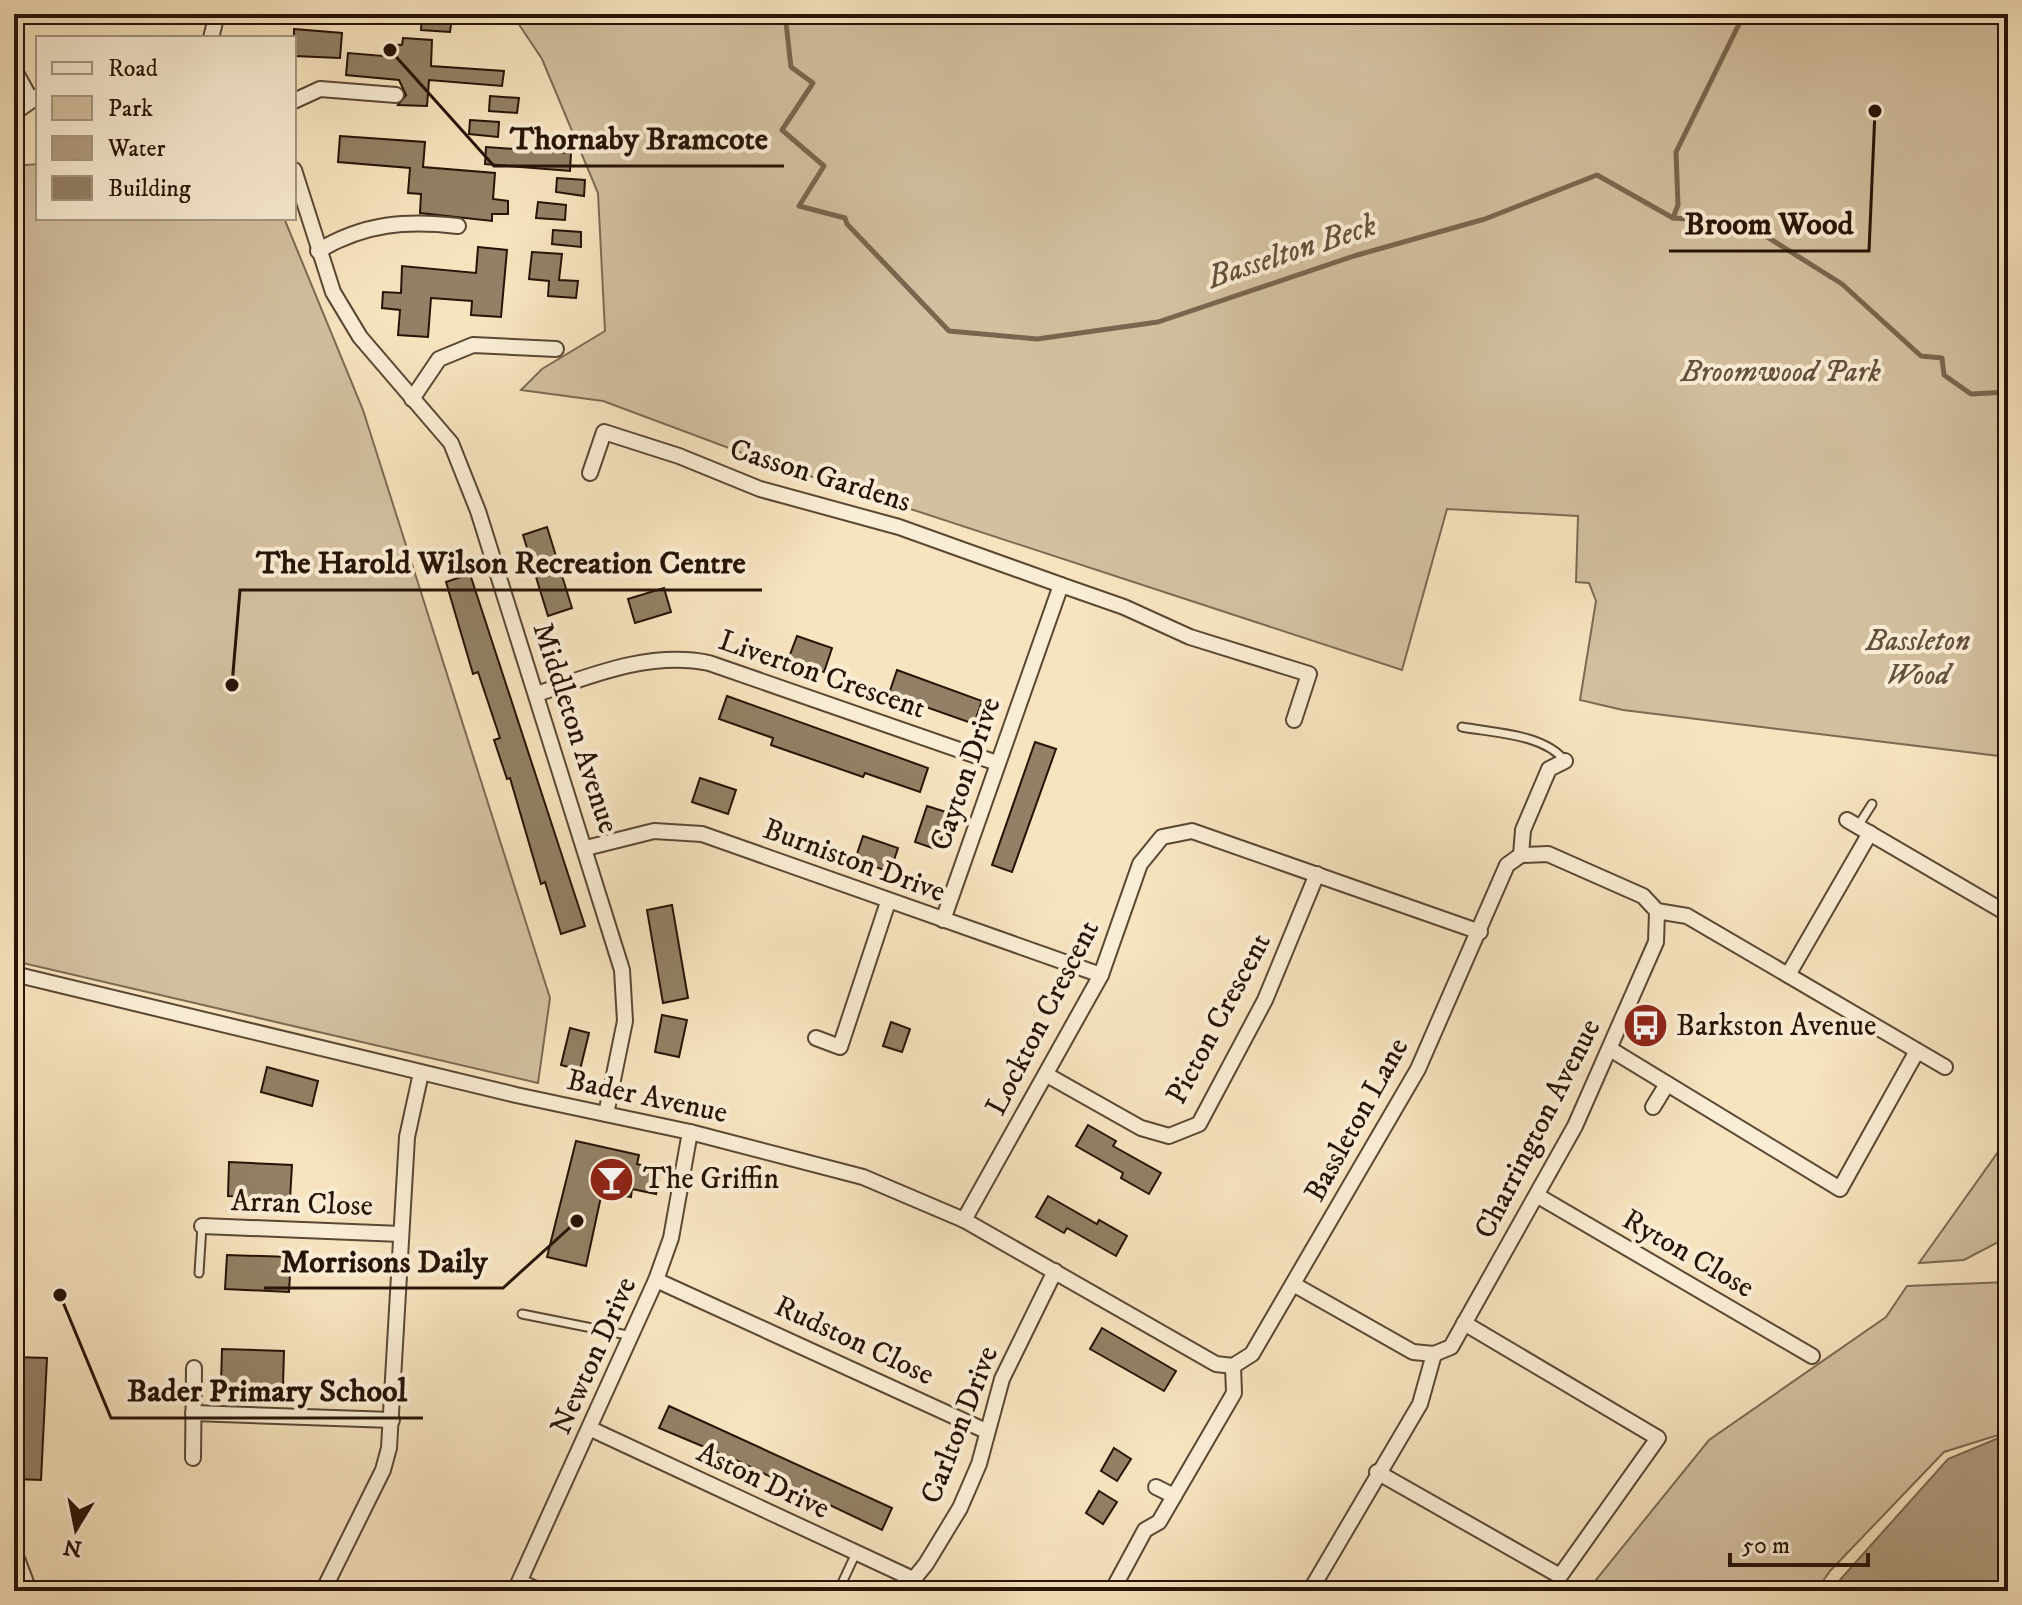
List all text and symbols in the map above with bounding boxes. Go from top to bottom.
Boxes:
legend [36,36,296,220]
text: Road [108,54,158,84]
text: Park [108,94,153,124]
callout: Thornaby Bramcote [494,110,784,166]
text: Thornaby Bramcote [509,120,768,160]
text: Water [107,134,165,164]
text: Building [108,174,191,204]
callout: Broom Wood [1669,195,1869,251]
text: Broom Wood [1685,205,1854,245]
water label: Basselton Beck [1202,206,1382,298]
park label: Broomwood Park [1680,354,1881,391]
street label: Casson Gardens [725,431,915,521]
callout: The Harold Wilson Recreation Centre [240,534,762,590]
text: The Harold Wilson Recreation Centre [255,544,746,584]
street label: Middleton Avenue [524,618,626,838]
street label: Liverton Crescent [714,622,930,728]
park label: Bassleton Wood [1865,623,1970,694]
street label: Cayton Drive [922,692,1010,856]
street label: Burniston Drive [758,811,950,911]
street label: Lockton Crescent [978,914,1108,1122]
street label: Picton Crescent [1158,927,1280,1111]
bus stop icon: Barkston Avenue [1621,1002,1669,1050]
place label: Barkston Avenue [1676,1008,1876,1045]
street label: Charrington Avenue [1467,1013,1609,1245]
street label: Bassleton Lane [1297,1032,1417,1208]
street label: Bader Avenue [563,1062,731,1132]
bar icon: The Griffin [588,1155,636,1203]
place label: The Griffin [643,1161,779,1198]
street label: Arran Close [230,1183,374,1225]
street label: Ryton Close [1616,1201,1760,1307]
callout: Morrisons Daily [264,1232,503,1288]
text: Morrisons Daily [281,1243,488,1283]
street label: Newton Drive [543,1271,645,1441]
street label: Rudston Close [768,1288,940,1394]
street label: Carlton Drive [913,1341,1007,1509]
callout: Bader Primary School [111,1362,423,1418]
text: Bader Primary School [127,1372,407,1412]
street label: Aston Drive [691,1434,835,1528]
north arrow [36,1489,116,1569]
scale bar [1730,1517,1868,1567]
text: 50 m [1742,1531,1790,1561]
text: N [62,1532,84,1562]

